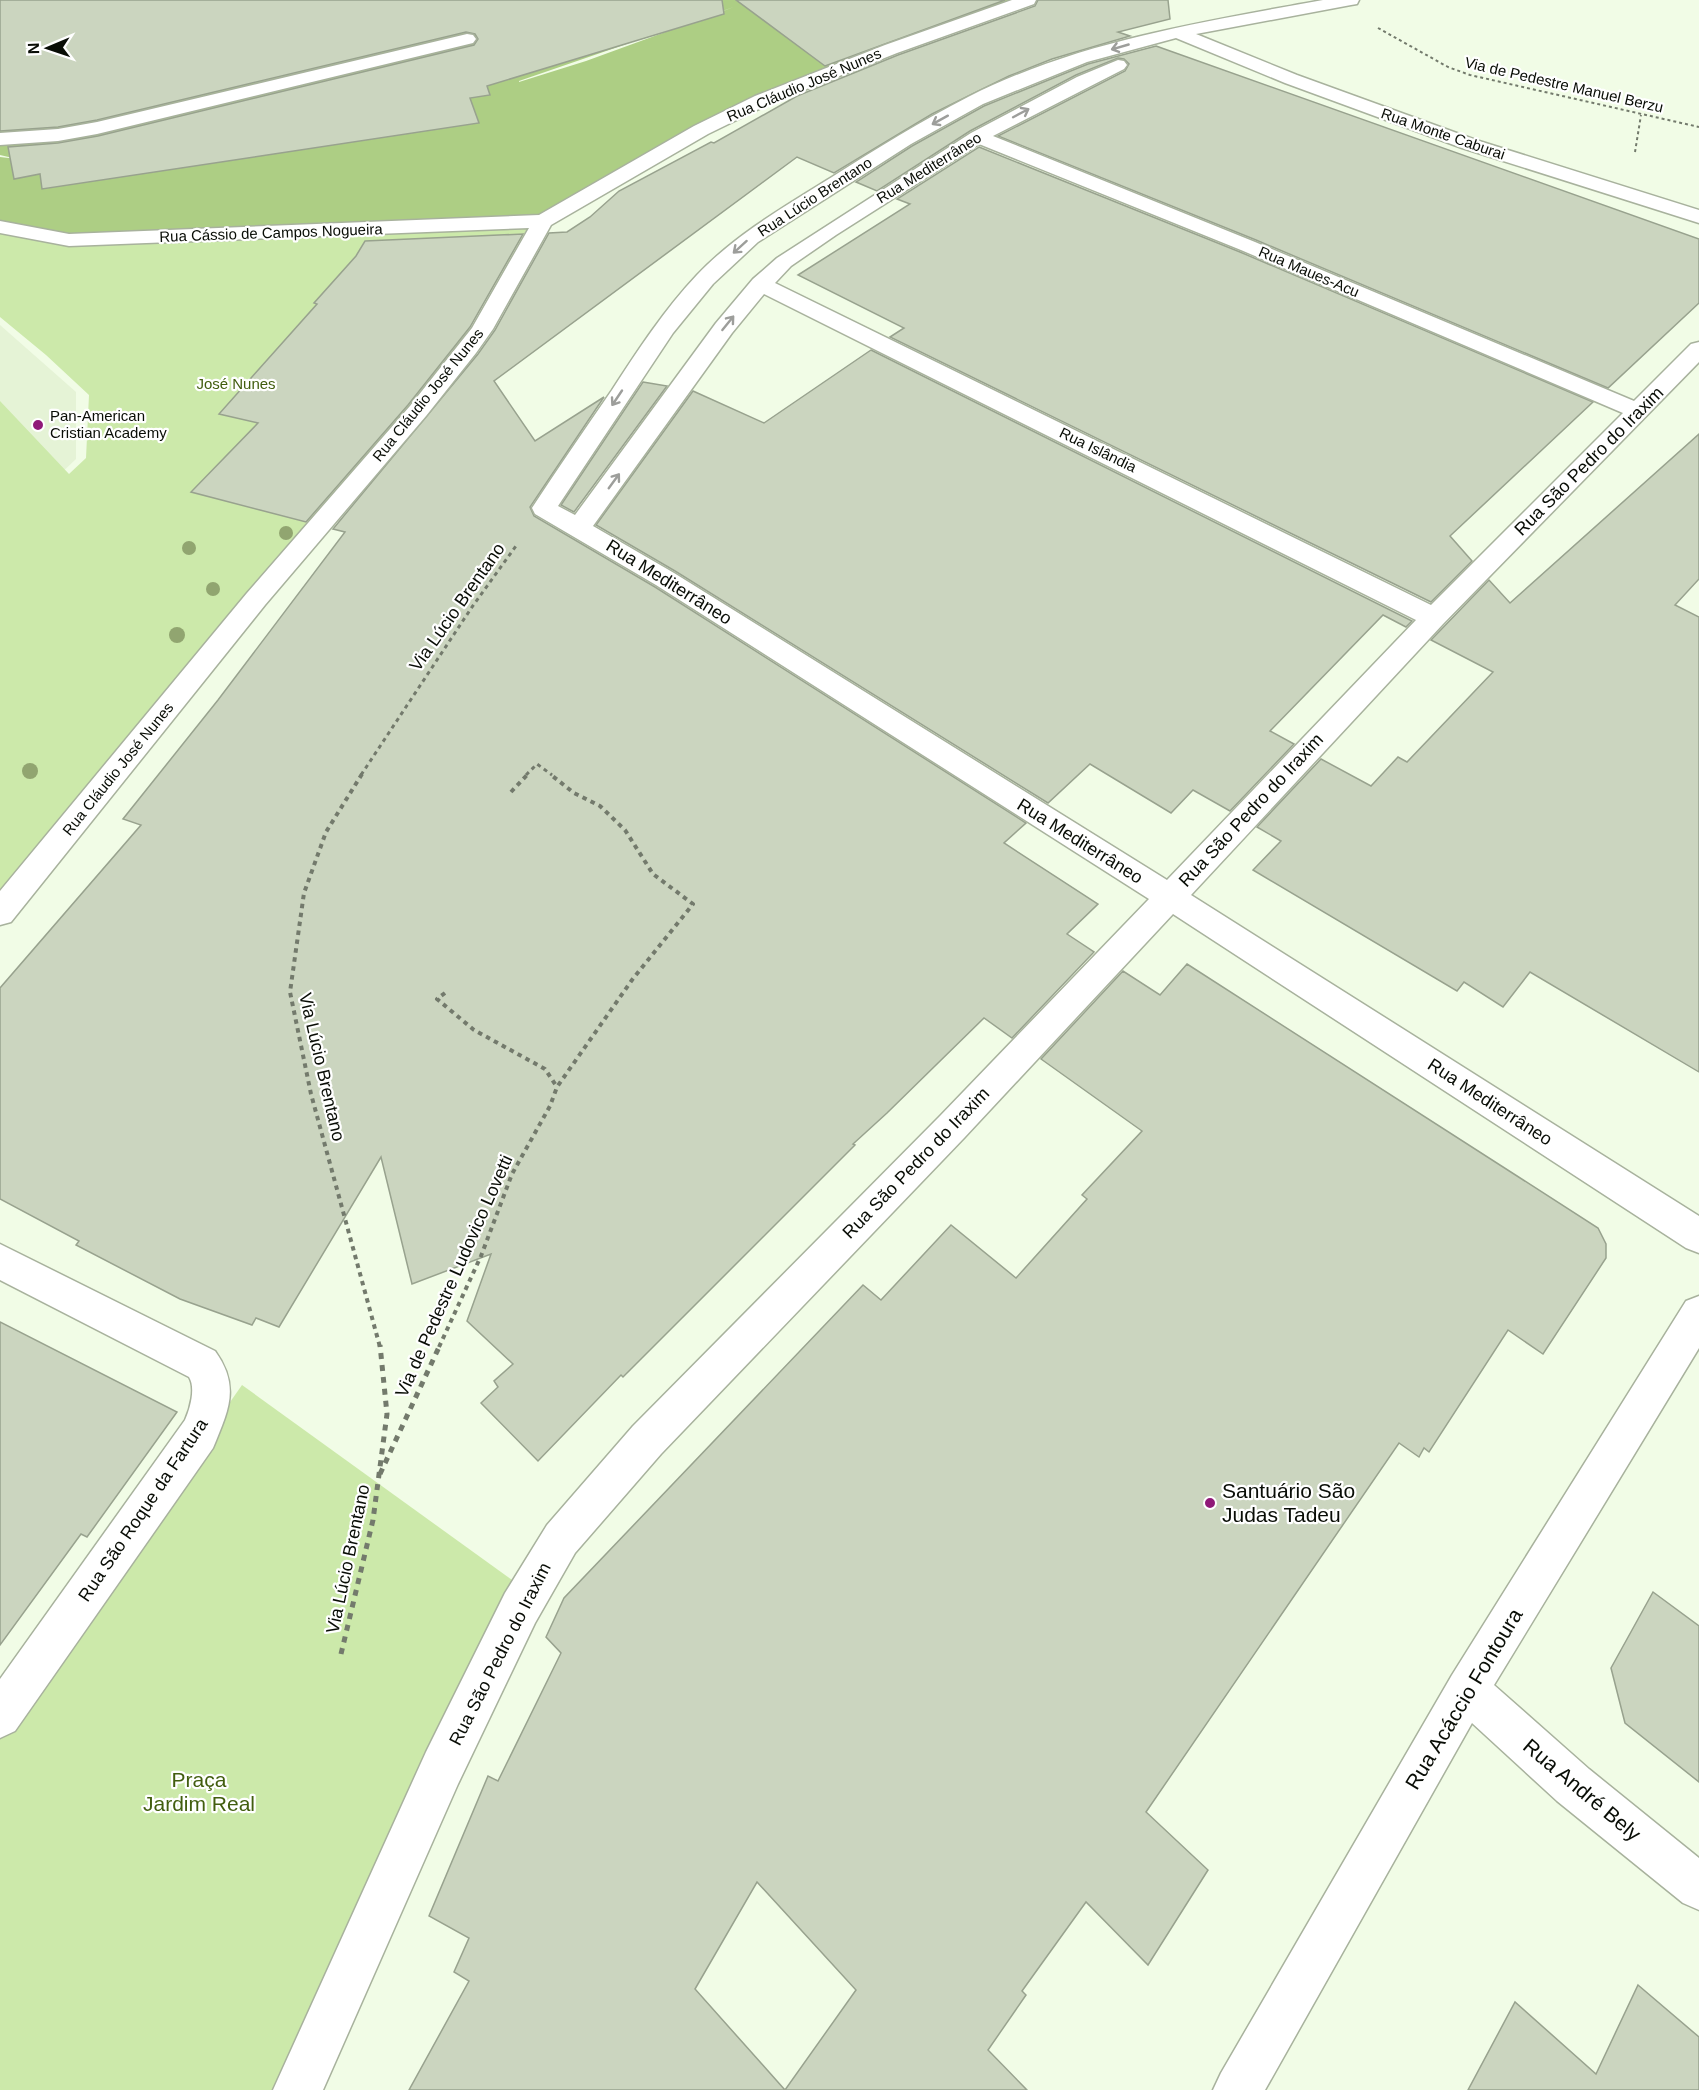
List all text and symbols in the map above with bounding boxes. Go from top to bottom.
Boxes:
north arrow [18,18,78,78]
text: N [25,42,42,55]
one-way arrow [1111,42,1130,54]
street label: Rua Cláudio José Nunes [724,44,883,125]
street label: Via de Pedestre Manuel Berzu [1463,53,1665,116]
street label: Rua Monte Caburai [1379,104,1507,163]
one-way arrow [1012,107,1030,119]
one-way arrow [932,115,949,127]
street label: Rua Mediterrâneo [873,129,984,207]
street label: Rua Lúcio Brentano [754,153,875,240]
street label: Rua Cássio de Campos Nogueira [159,220,384,245]
one-way arrow [733,240,748,254]
street label: Rua Maues-Acu [1256,243,1362,300]
one-way arrow [722,315,735,331]
street label: Rua Cláudio José Nunes [369,325,486,465]
park label: José Nunes [196,375,276,392]
street label: Rua São Pedro do Iraxim [1510,382,1668,540]
one-way arrow [611,389,623,406]
place label: Pan-American Cristian Academy [50,407,167,441]
marker: Pan-American Cristian Academy [31,418,45,432]
street label: Rua Islândia [1057,424,1140,476]
one-way arrow [608,473,620,489]
street label: Rua Mediterrâneo [603,535,735,629]
street label: Via Lúcio Brentano [405,539,509,675]
street label: Rua Cláudio José Nunes [59,699,176,839]
street label: Rua São Pedro do Iraxim [1175,729,1327,891]
street label: Rua Mediterrâneo [1014,794,1146,888]
street label: Via Lúcio Brentano [295,991,349,1143]
street label: Rua Mediterrâneo [1424,1054,1556,1150]
street label: Rua São Pedro do Iraxim [839,1083,993,1243]
street label: Via de Pedestre Ludovico Lovetti [391,1152,517,1400]
street label: Rua São Roque da Fartura [74,1414,212,1605]
place label: Santuário São Judas Tadeu [1222,1479,1355,1526]
street label: Via Lúcio Brentano [322,1483,374,1635]
marker: Santuário São Judas Tadeu [1203,1496,1217,1510]
street label: Rua São Pedro do Iraxim [445,1559,555,1749]
street label: Rua Acáccio Fontoura [1401,1604,1527,1793]
street label: Rua André Bely [1519,1734,1646,1846]
park label: Praça Jardim Real [143,1768,255,1815]

